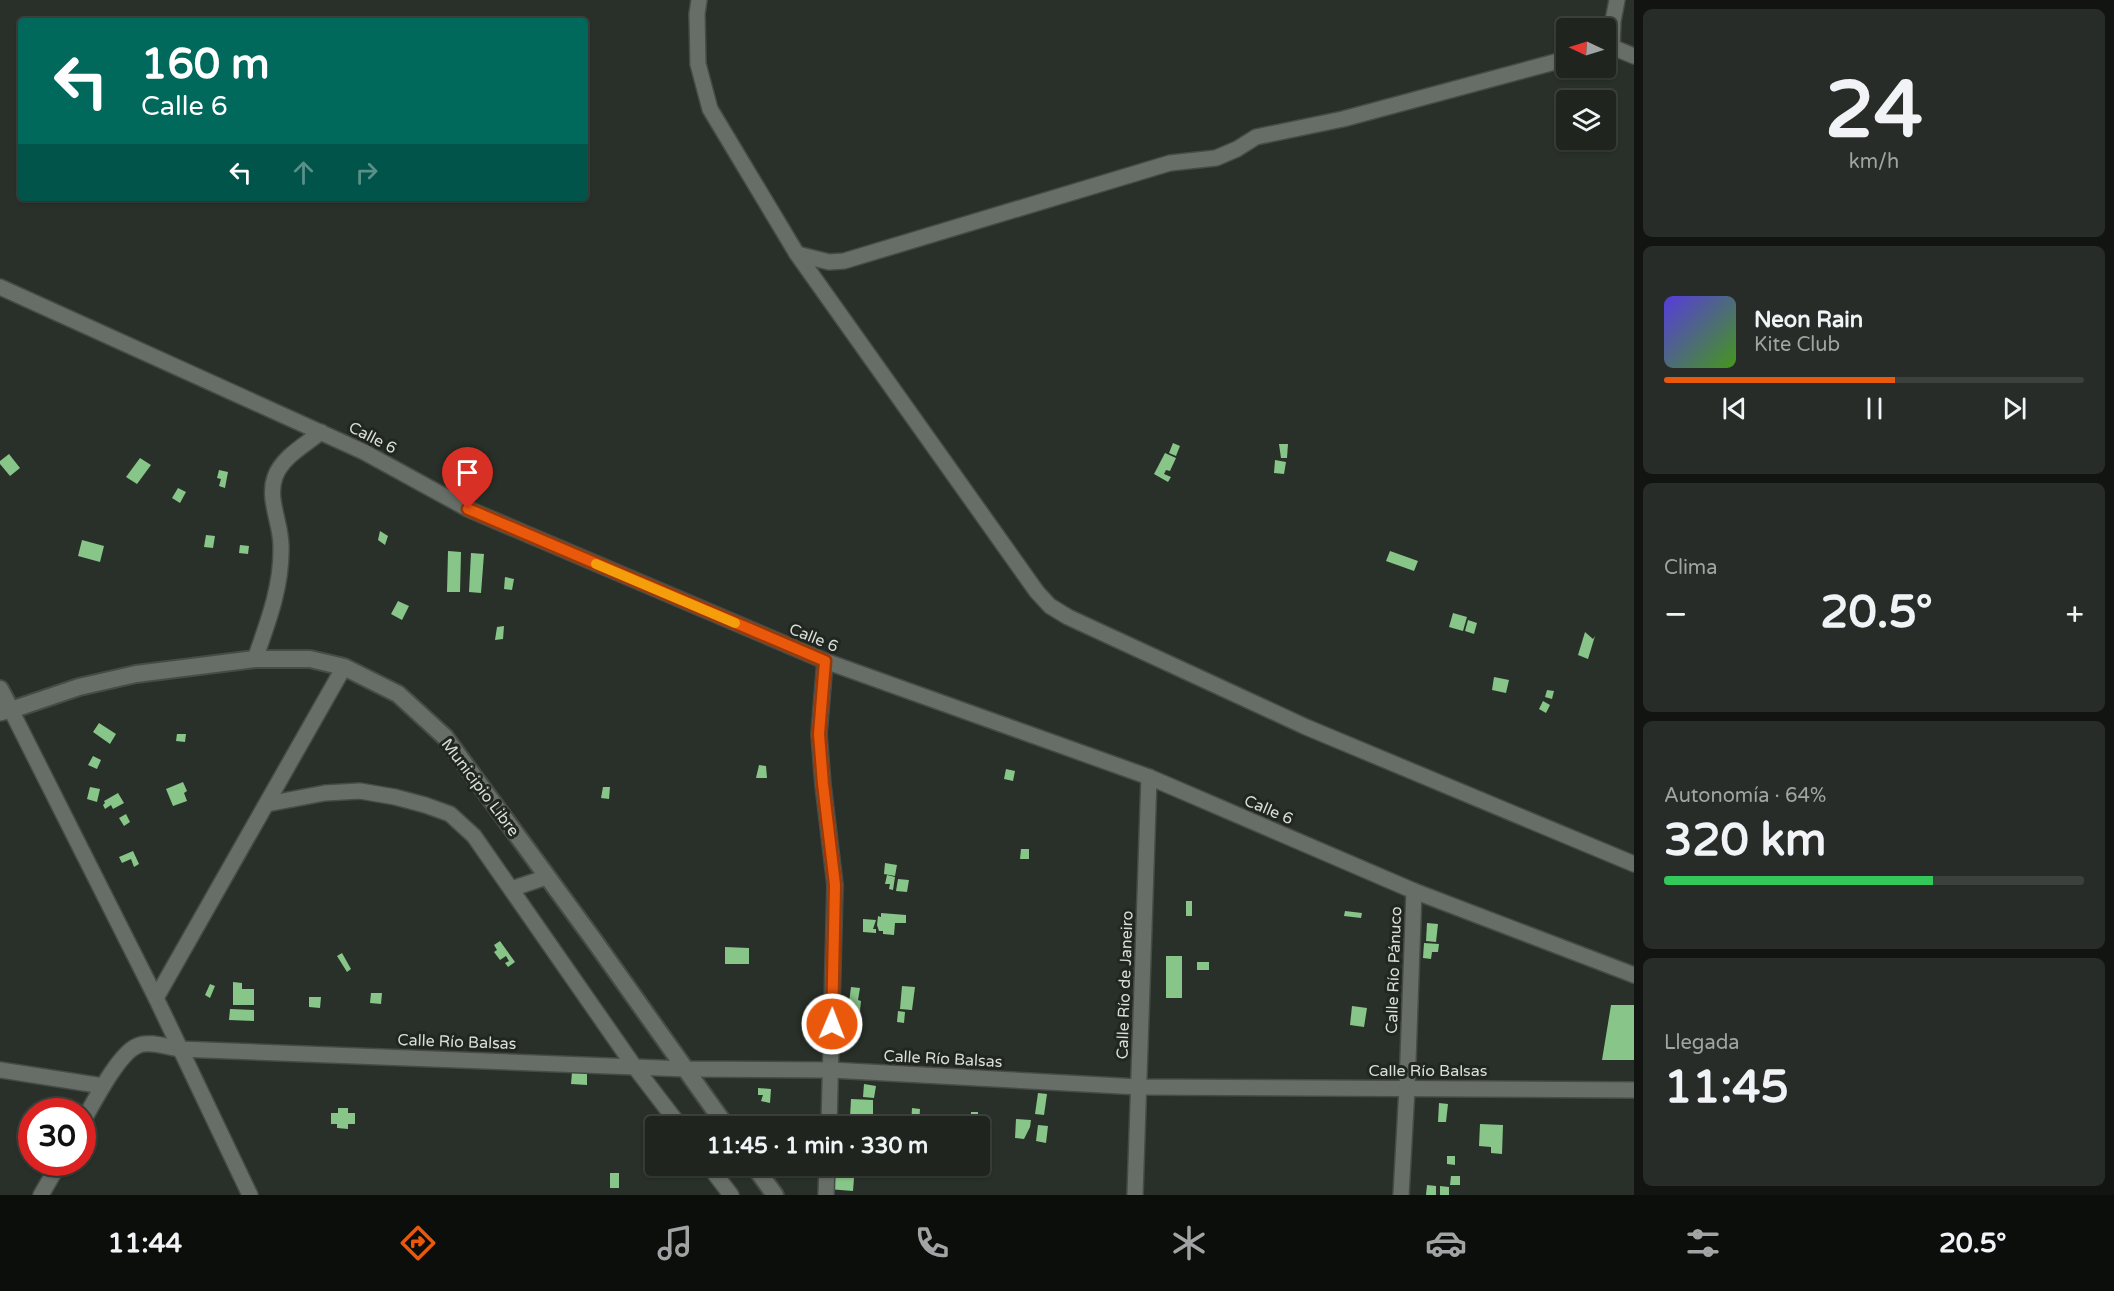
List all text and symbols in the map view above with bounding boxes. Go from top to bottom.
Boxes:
north arrow [1556,18,1616,78]
map controls [1556,18,1616,150]
text: 160 m [141,39,270,90]
icon: left [42,42,120,120]
text: 24 [1825,64,1923,158]
text: Calle 6 [141,90,228,123]
button: layers [1556,90,1616,150]
text: km/h [1849,150,1899,174]
icon: left [224,156,257,189]
icon: ahead [287,156,320,189]
icon: right [350,156,383,189]
text: Neon Rain [1754,307,1863,333]
text: Kite Club [1754,333,1840,357]
icon: previous [1718,392,1751,425]
icon: pause [1858,392,1891,425]
icon: next [1998,392,2031,425]
street label: Calle 6 [345,417,400,458]
pin [442,447,493,509]
icon: arrive [451,456,484,489]
text: Clima [1664,556,1717,580]
text: 20.5° [1820,586,1933,640]
text: − [1664,595,1688,634]
text: + [2065,595,2084,634]
street label: Calle 6 [786,619,841,657]
street label: Municipio Libre [437,735,524,841]
text: Autonomía · 64% [1664,784,1826,808]
street label: Calle 6 [1241,791,1296,829]
text: 320 km [1664,814,1826,868]
street label: Calle Río Pánuco [1382,906,1406,1034]
street label: Calle Río de Janeiro [1112,910,1138,1060]
position arrow [800,992,864,1056]
street label: Calle Río Balsas [397,1030,517,1054]
text: Llegada [1664,1031,1740,1055]
street label: Calle Río Balsas [883,1046,1003,1072]
street label: Calle Río Balsas [1369,1061,1487,1081]
text: 11:45 [1664,1061,1789,1115]
speed limit sign: 30 [18,1098,96,1176]
text: 11:45 · 1 min · 330 m [707,1133,928,1159]
icon: directions [397,1222,439,1264]
icon: music [654,1222,696,1264]
icon: phone [911,1222,953,1264]
icon: climate [1168,1222,1210,1264]
icon: car [1425,1222,1467,1264]
icon: filters [1682,1222,1724,1264]
text: 11:44 [107,1227,182,1260]
text: 20.5° [1939,1227,2006,1260]

